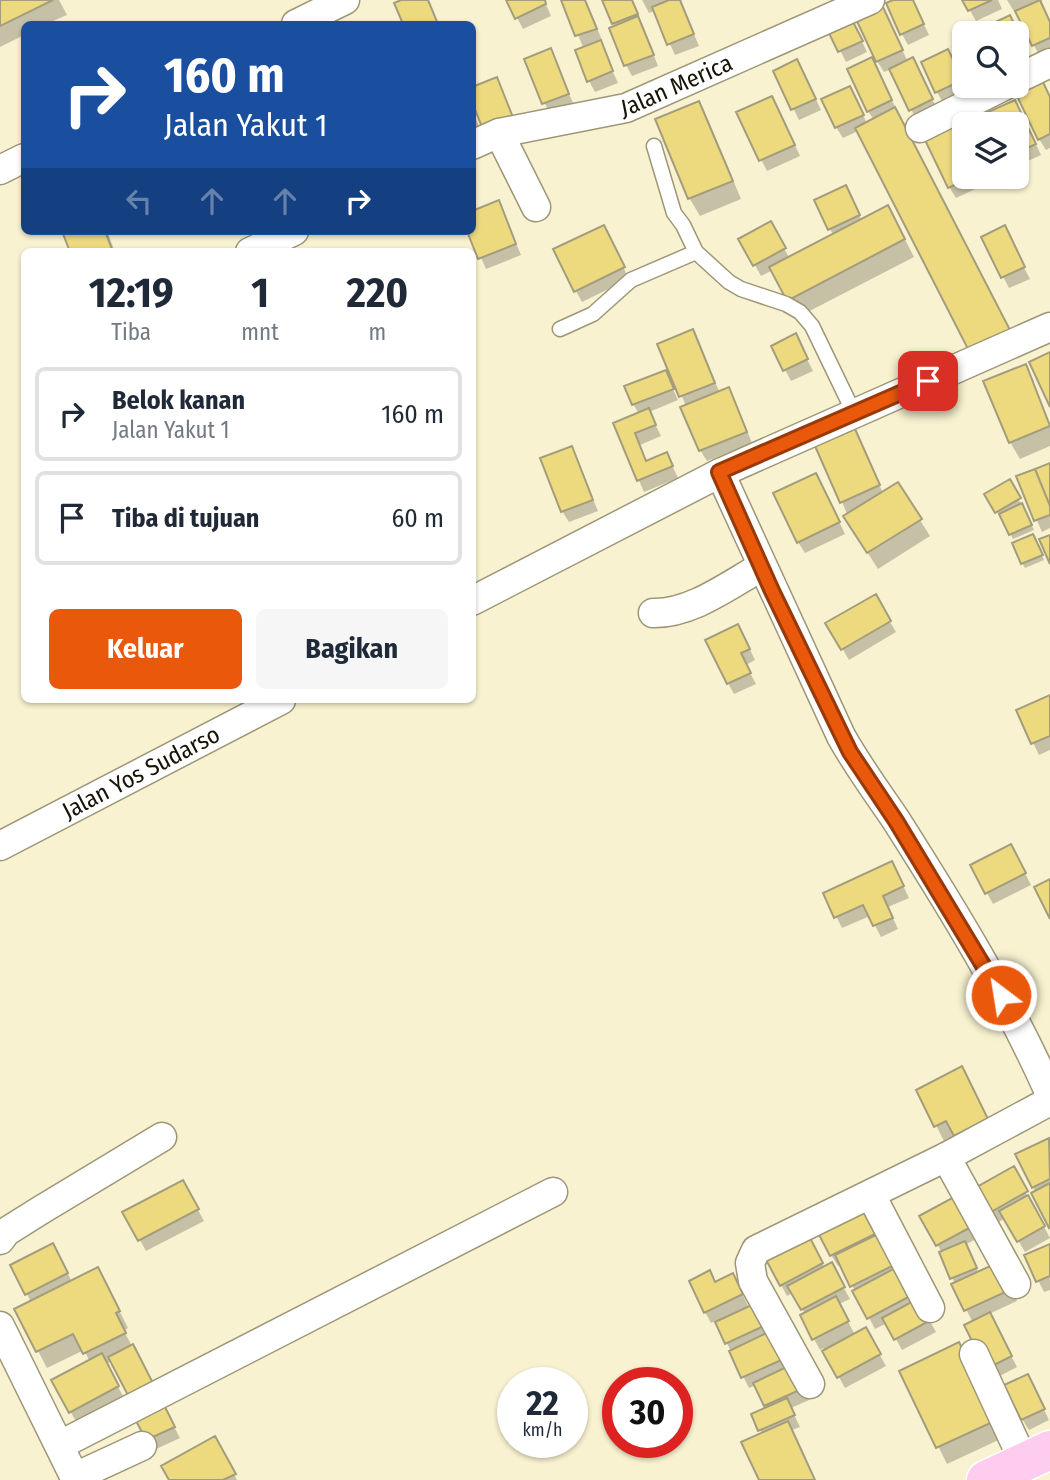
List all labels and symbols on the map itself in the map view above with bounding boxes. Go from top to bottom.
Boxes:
street label: Jalan Merica [619,49,737,123]
pin [898,351,958,411]
street label: Jalan Yos Sudarso [58,720,225,825]
position arrow [964,958,1038,1032]
speed limit sign: 30 [602,1367,693,1458]

